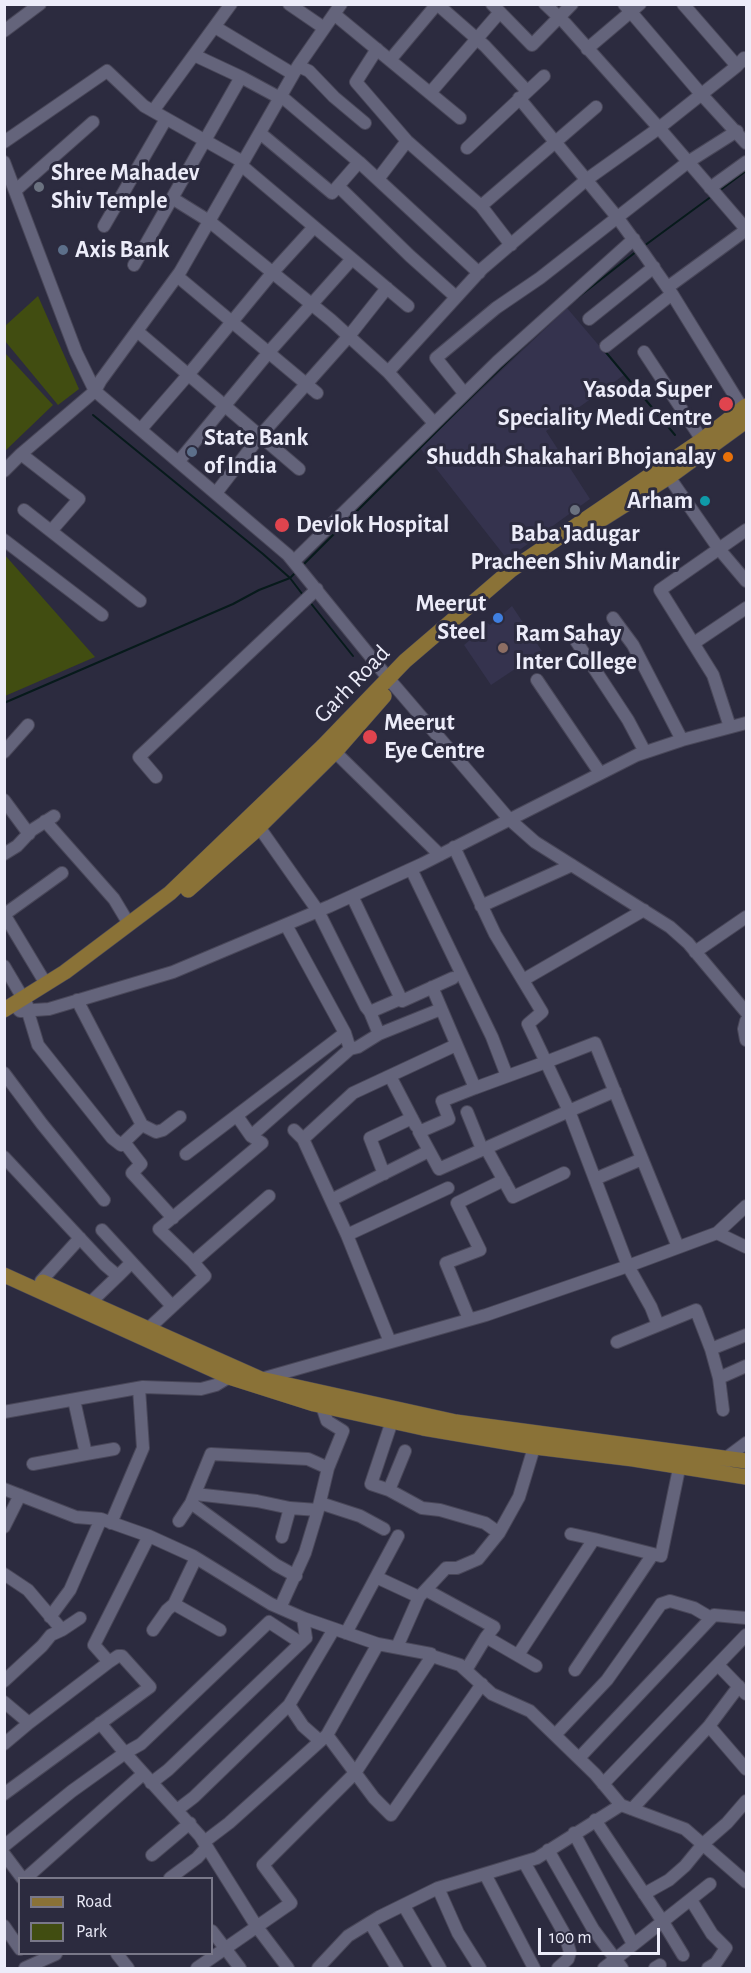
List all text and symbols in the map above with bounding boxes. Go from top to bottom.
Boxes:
place label: Shree Mahadev Shiv Temple [51,159,199,215]
marker: Shree Mahadev Shiv Temple [32,180,46,194]
place label: Axis Bank [75,236,169,264]
marker: Axis Bank [56,243,70,257]
place label: Yasoda Super Speciality Medi Centre [498,376,712,432]
marker: Yasoda Super Speciality Medi Centre [717,395,735,413]
place label: State Bank of India [204,424,308,480]
place label: Shuddh Shakahari Bhojanalay [426,443,716,471]
marker: State Bank of India [185,445,199,459]
marker: Shuddh Shakahari Bhojanalay [721,450,735,464]
place label: Arham [627,487,693,515]
marker: Arham [698,494,712,508]
marker: Baba Jadugar Pracheen Shiv Mandir [568,503,582,517]
place label: Devlok Hospital [296,511,449,539]
marker: Devlok Hospital [273,516,291,534]
place label: Baba Jadugar Pracheen Shiv Mandir [470,520,680,576]
place label: Meerut Steel [416,590,486,646]
marker: Meerut Steel [491,611,505,625]
place label: Ram Sahay Inter College [515,620,637,676]
street label: Garh Road [308,639,396,729]
marker: Ram Sahay Inter College [496,641,510,655]
place label: Meerut Eye Centre [384,709,485,765]
marker: Meerut Eye Centre [361,728,379,746]
legend [18,1877,213,1955]
text: Road [76,1893,112,1911]
scale bar [541,1916,662,1954]
text: Park [76,1923,107,1941]
text: 100 m [549,1929,592,1947]

